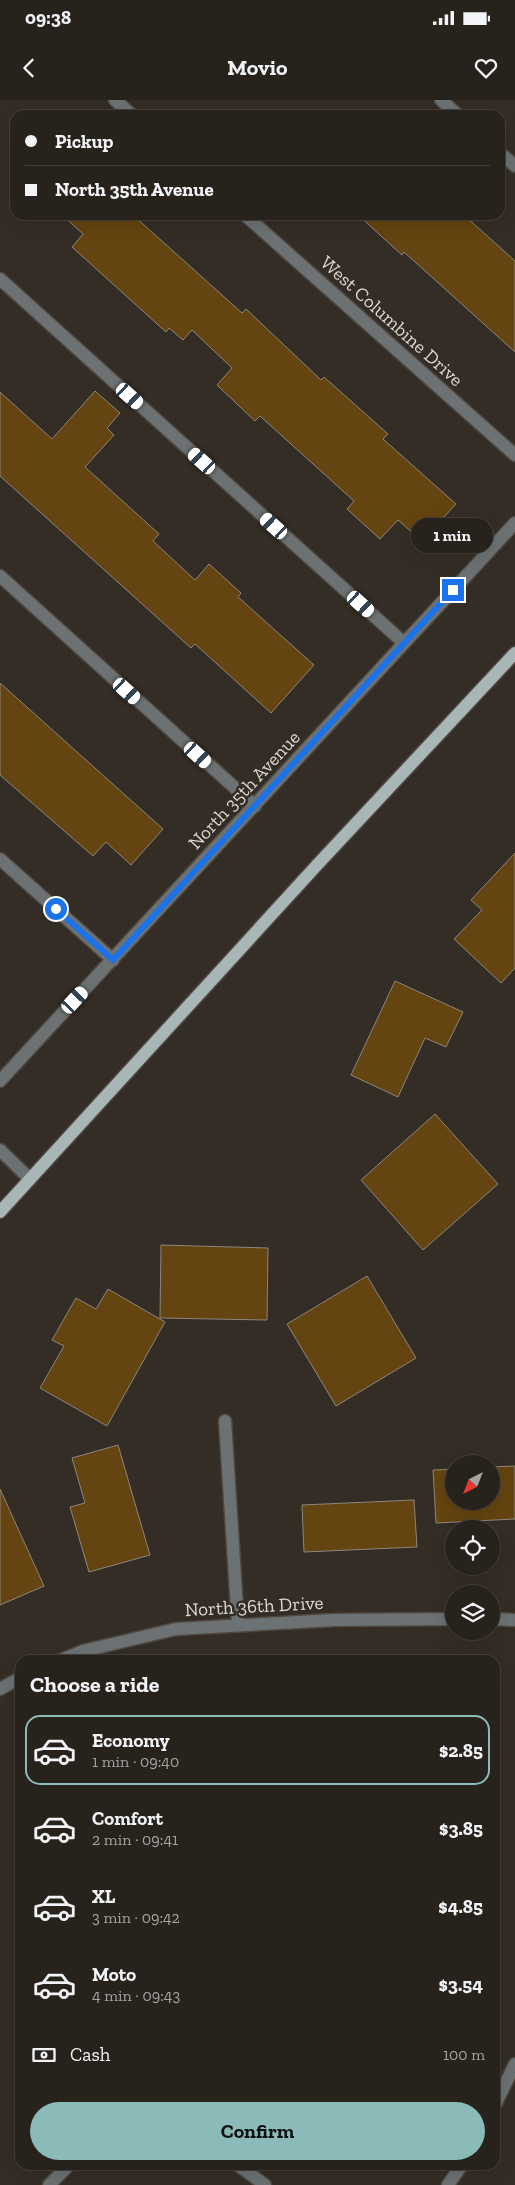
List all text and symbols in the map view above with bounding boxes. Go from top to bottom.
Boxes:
text: 09:38 [25,6,71,29]
icon: back [15,54,43,82]
text: Movio [227,54,288,81]
icon: heart [472,54,500,82]
text: Pickup [55,130,113,153]
text: North 35th Avenue [55,178,214,201]
street label: West Columbine Drive [316,251,468,391]
car [113,380,146,412]
car [185,445,218,477]
car [257,510,290,542]
callout: 1 min [412,518,494,552]
text: 1 min [433,526,471,545]
route end [442,579,464,601]
car [344,588,377,620]
car [110,675,143,707]
street label: North 35th Avenue [183,726,305,854]
car [181,739,214,771]
route start [45,898,67,920]
car [59,984,90,1016]
north arrow [445,1455,500,1510]
map controls [445,1455,500,1640]
button: locate [445,1520,500,1575]
button: layers [445,1585,500,1640]
street label: North 36th Drive [184,1591,324,1621]
text: Choose a ride [30,1671,160,1698]
icon: car [32,1728,77,1773]
text: Economy [92,1729,170,1752]
text: $2.85 [439,1739,483,1762]
text: 1 min · 09:40 [92,1752,179,1771]
icon: car [32,1806,77,1851]
text: Comfort [92,1807,163,1830]
text: $3.85 [439,1817,483,1840]
text: 2 min · 09:41 [92,1830,178,1849]
icon: car [32,1884,77,1929]
text: XL [92,1885,115,1908]
text: $4.85 [438,1895,483,1918]
text: 3 min · 09:42 [92,1908,180,1927]
icon: car [32,1962,77,2007]
text: Moto [92,1963,136,1986]
text: $3.54 [438,1973,483,1996]
text: 4 min · 09:43 [92,1986,180,2005]
icon: cash [30,2041,58,2069]
text: Cash [70,2043,110,2066]
text: 100 m [443,2045,485,2064]
button: Confirm [30,2102,485,2160]

